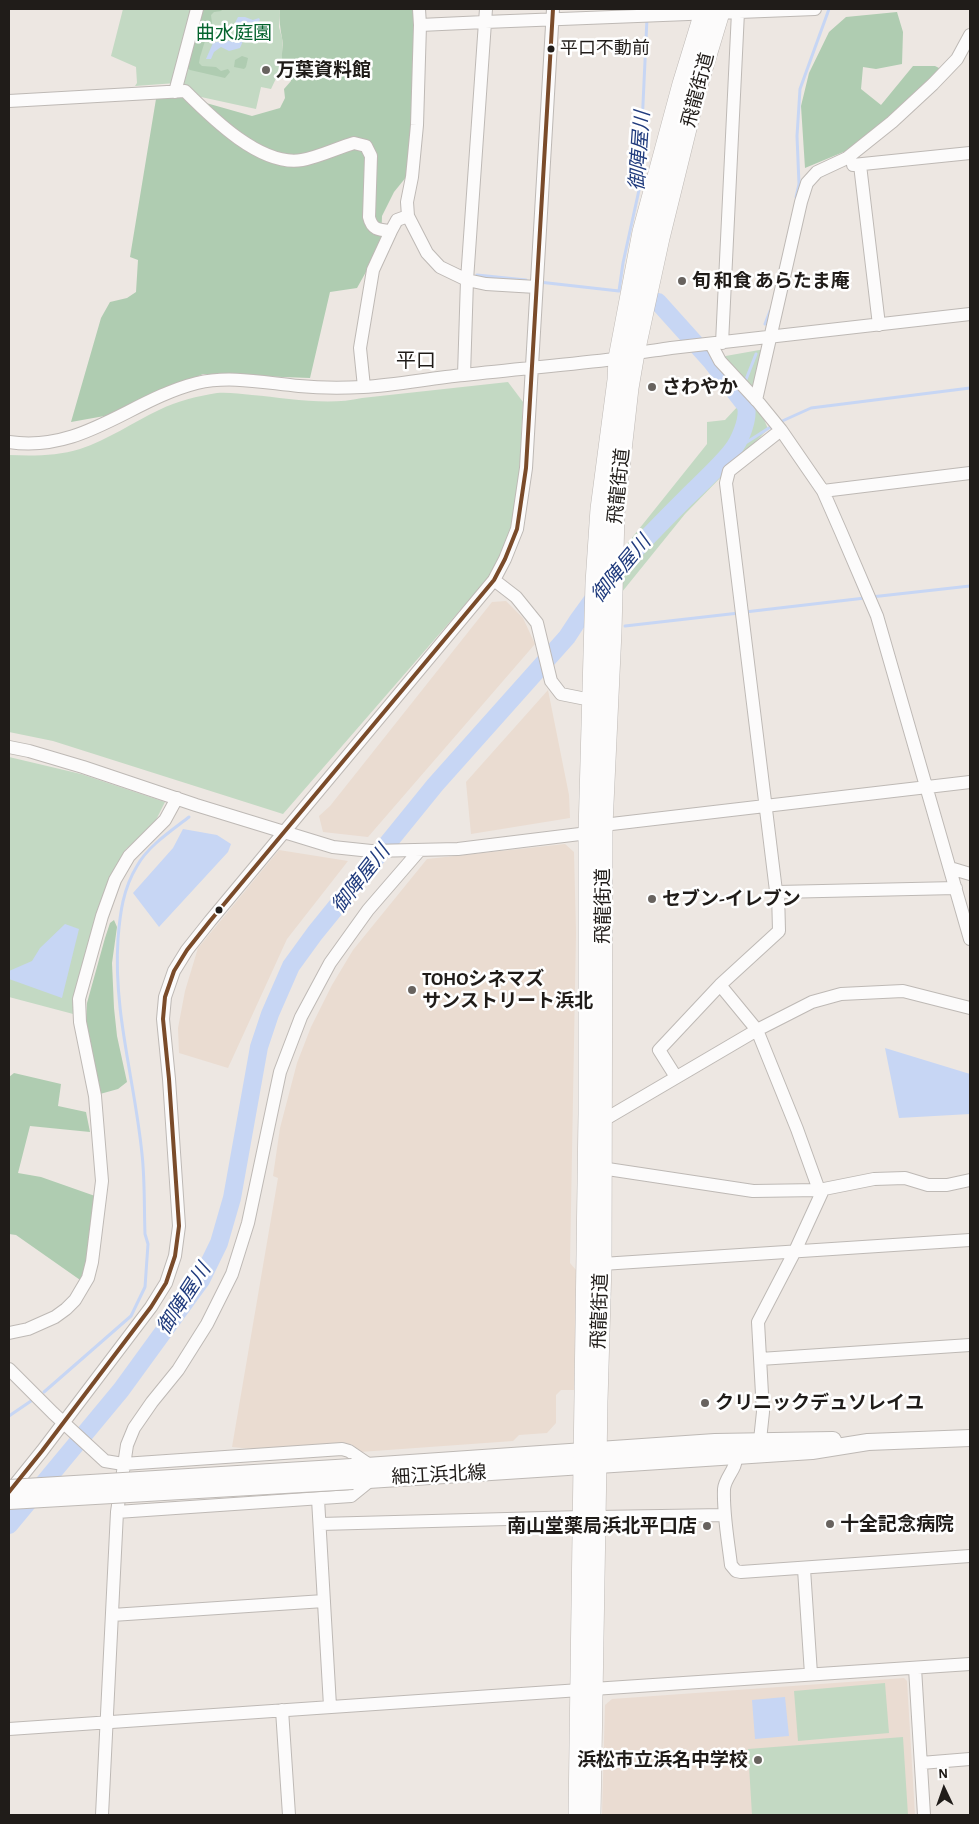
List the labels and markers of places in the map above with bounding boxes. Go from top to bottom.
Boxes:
place label: 平口不動前 [560,38,650,60]
marker: 平口不動前 [546,44,556,54]
place label: 万葉資料館 [276,59,371,81]
marker: 万葉資料館 [260,64,272,76]
place label: 旬 和食 あらたま庵 [692,270,850,292]
marker: 旬 和食 あらたま庵 [676,275,688,287]
place label: さわやか [662,376,738,398]
marker: さわやか [646,381,658,393]
place label: セブン-イレブン [662,888,801,910]
marker: セブン-イレブン [646,893,658,905]
unlabelled marker [214,905,224,915]
place label: TOHOシネマズ サンストリート浜北 [422,968,593,1012]
marker: TOHOシネマズ サンストリート浜北 [406,984,418,996]
place label: クリニックデュソレイユ [715,1392,924,1414]
marker: クリニックデュソレイユ [699,1397,711,1409]
place label: 十全記念病院 [840,1513,954,1535]
place label: 南山堂薬局浜北平口店 [507,1515,697,1537]
marker: 十全記念病院 [824,1518,836,1530]
marker: 南山堂薬局浜北平口店 [701,1520,713,1532]
place label: 浜松市立浜名中学校 [577,1749,748,1771]
marker: 浜松市立浜名中学校 [752,1754,764,1766]

